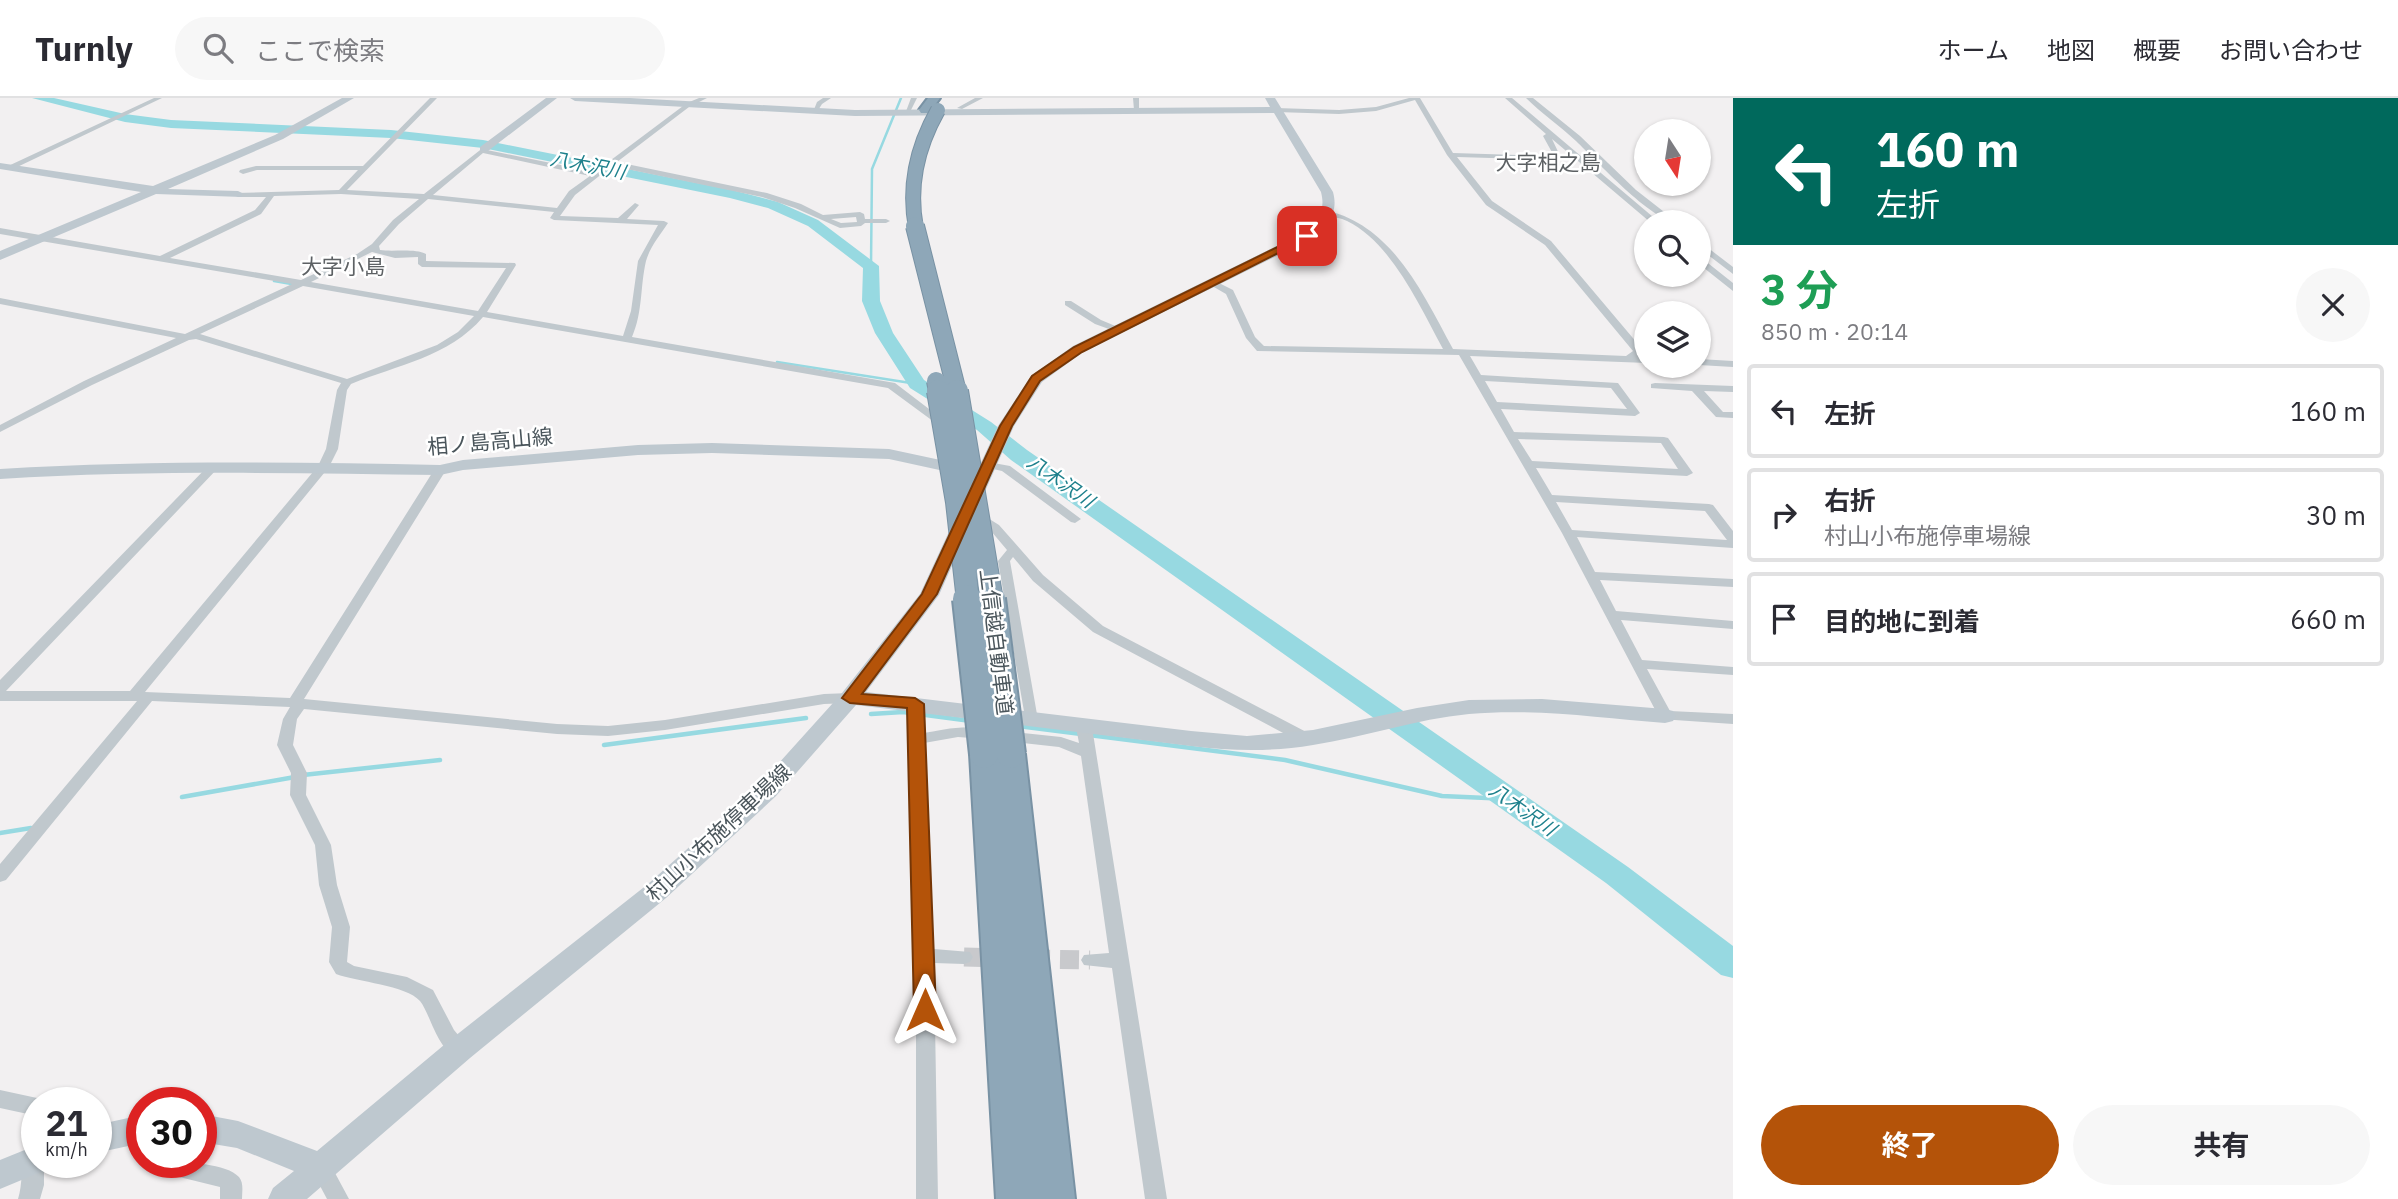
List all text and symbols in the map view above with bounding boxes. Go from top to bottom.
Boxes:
search box [175,17,665,80]
text: Turnly [35,27,133,70]
icon: search [199,29,237,67]
text: ここで検索 [255,33,385,67]
text: ホーム [1938,34,2009,66]
text: 地図 [2047,34,2095,66]
text: 概要 [2133,34,2181,66]
text: お問い合わせ [2219,34,2363,66]
text: 160 m [1876,117,2020,180]
north arrow [1634,119,1712,196]
map controls [1634,119,1711,378]
icon: left [1761,126,1852,217]
water label: 八木沢川 [548,146,630,184]
district label: 大字相之島 [1496,148,1601,176]
text: 左折 [1876,183,1940,225]
pin [1277,206,1337,266]
button: search [1634,210,1711,287]
icon: arrive [1288,217,1326,255]
district label: 大字小島 [301,252,385,280]
text: 3 分 [1761,262,1838,317]
button: close [2296,268,2370,342]
button: layers [1634,301,1711,378]
text: 850 m · 20:14 [1761,316,1908,346]
icon: left [1765,392,1803,430]
text: 160 m [2290,394,2366,428]
text: 左折 [1824,396,1876,430]
street label: 相ノ島高山線 [426,422,554,460]
water label: 八木沢川 [1023,449,1101,514]
text: 右折 [1824,483,1876,517]
icon: right [1765,496,1803,534]
text: 30 m [2306,498,2366,532]
text: 村山小布施停車場線 [1824,520,2031,550]
street label: 上信越自動車道 [974,567,1020,717]
icon: arrive [1765,600,1803,638]
text: 660 m [2290,602,2366,636]
text: 目的地に到着 [1824,604,1980,638]
street label: 村山小布施停車場線 [639,757,797,907]
water label: 八木沢川 [1485,777,1563,842]
position arrow [888,973,962,1047]
speed limit sign: 30 [126,1087,217,1178]
text: 21 [45,1100,88,1146]
button: 終了 [1761,1105,2059,1185]
button: 共有 [2073,1105,2370,1185]
text: km/h [45,1138,88,1161]

